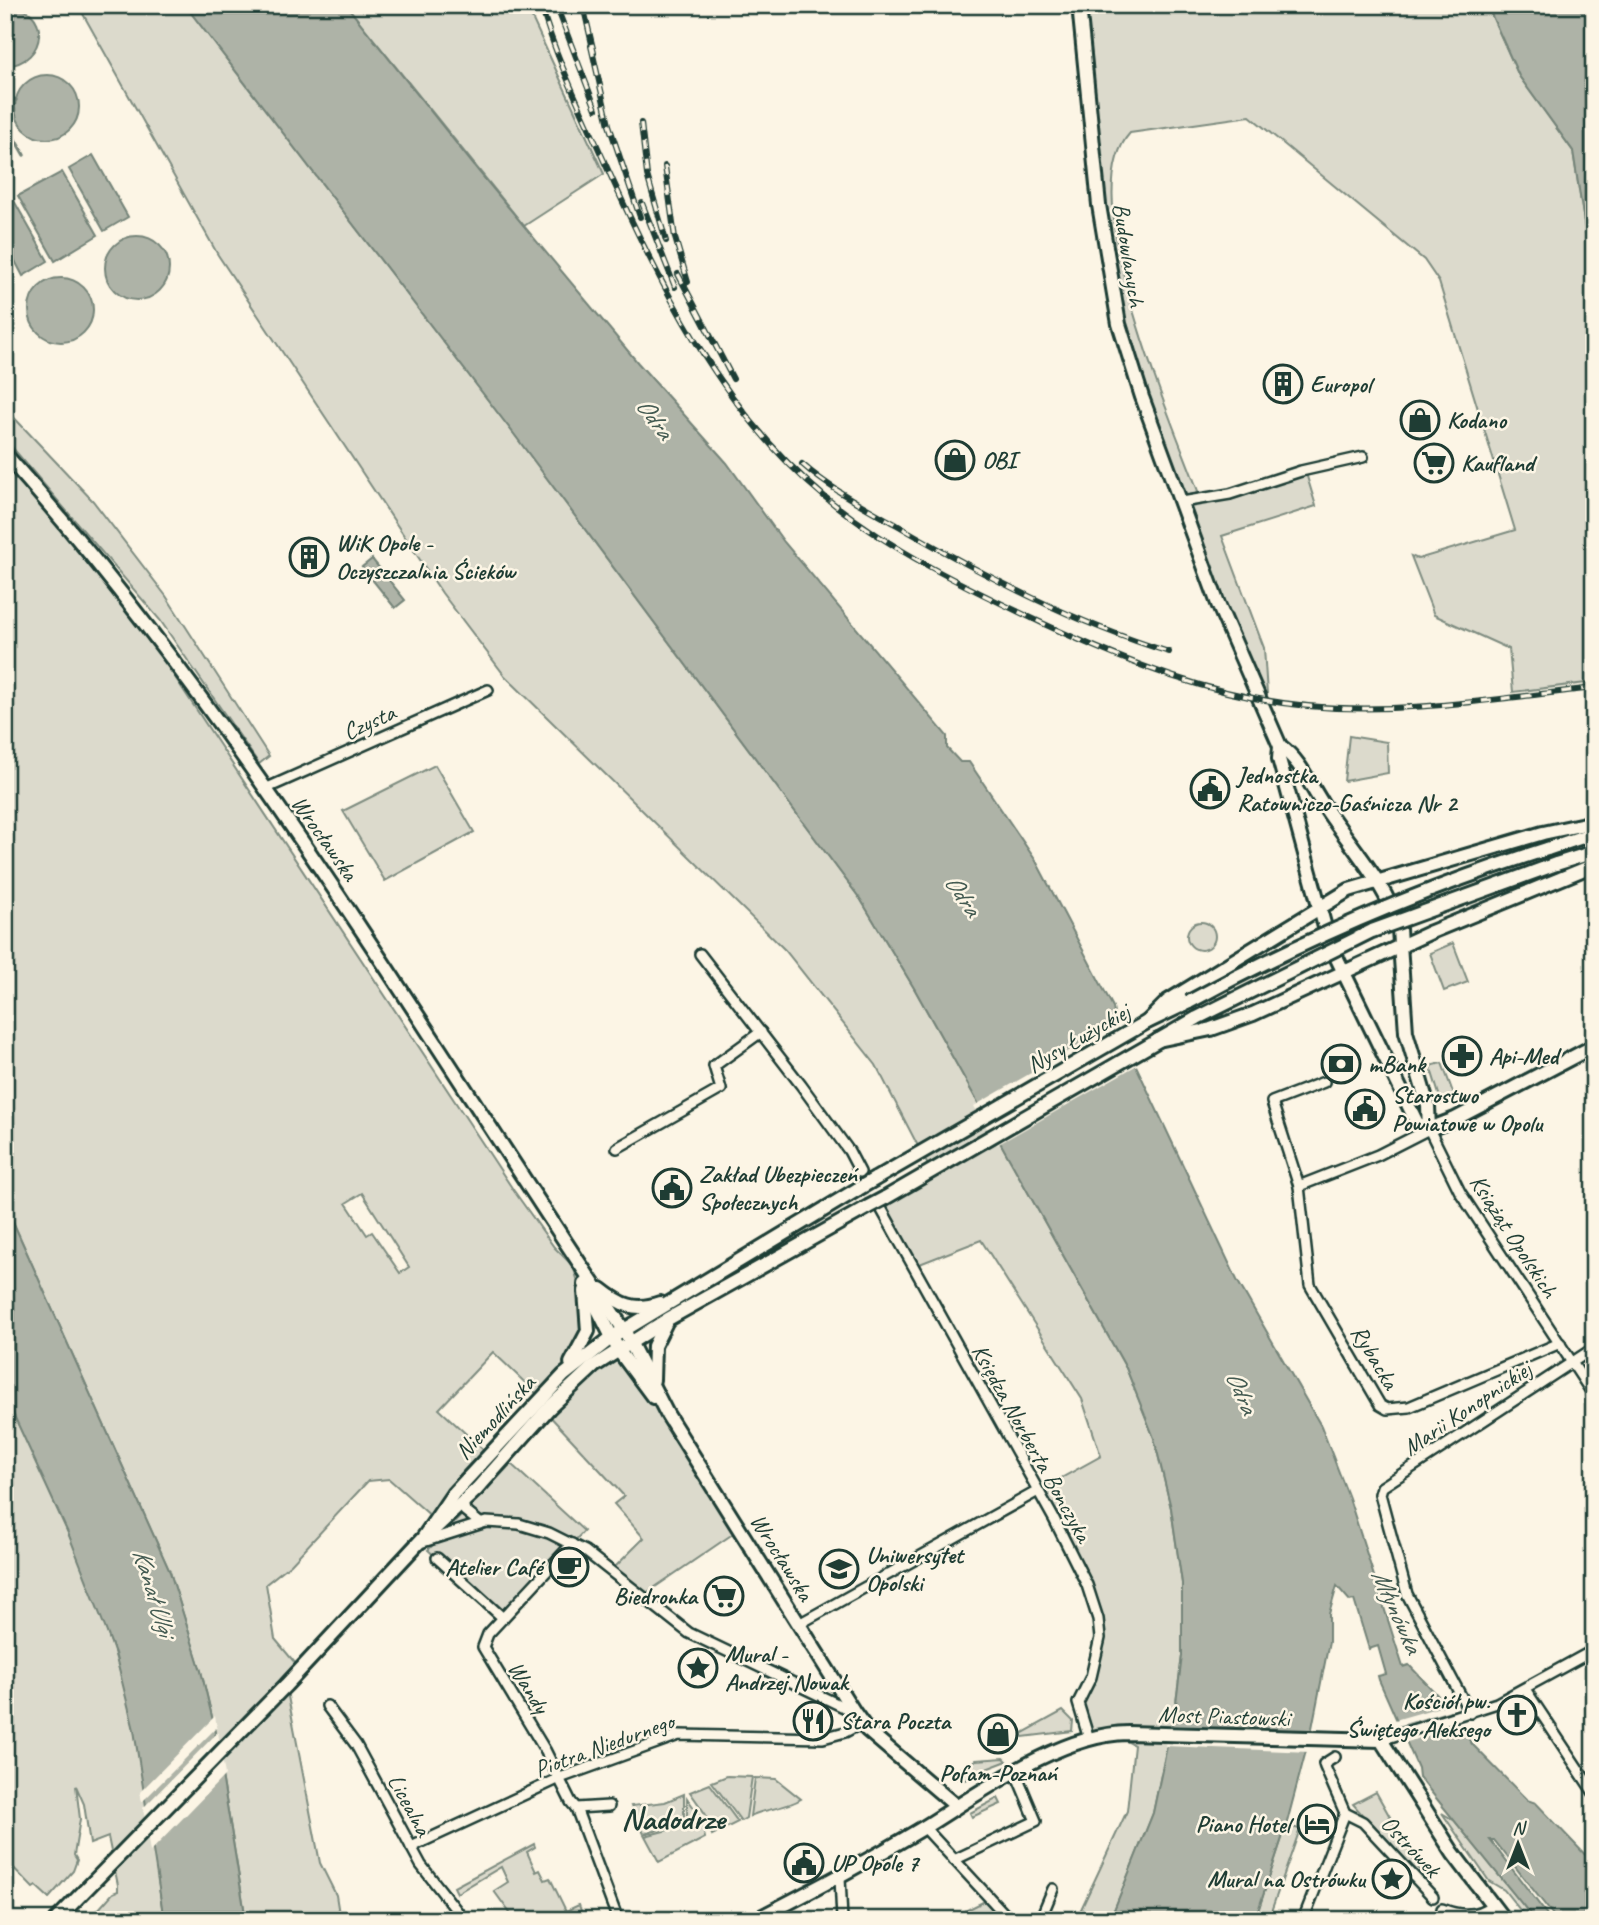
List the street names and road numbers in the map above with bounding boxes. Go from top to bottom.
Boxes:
street label: Budowlanych [1106,201,1152,311]
street label: Czysta [338,697,401,747]
street label: Wrocławska [285,789,366,888]
street label: Nysy Łużyckiej [1021,995,1138,1080]
street label: Książąt Opolskich [1463,1169,1566,1305]
street label: Rybacka [1344,1319,1406,1396]
street label: Księdza Norberta Bonczyka [965,1339,1100,1549]
street label: Marii Konopnickiej [1397,1352,1540,1462]
street label: Niemodlińska [448,1367,543,1466]
street label: Wrocławska [743,1508,821,1607]
street label: Wandy [501,1655,558,1720]
street label: Most Piastowski [1158,1699,1293,1733]
street label: Piotra Niedurnego [530,1705,680,1784]
street label: Licealna [381,1769,440,1843]
street label: Ostrówek [1375,1809,1449,1885]

